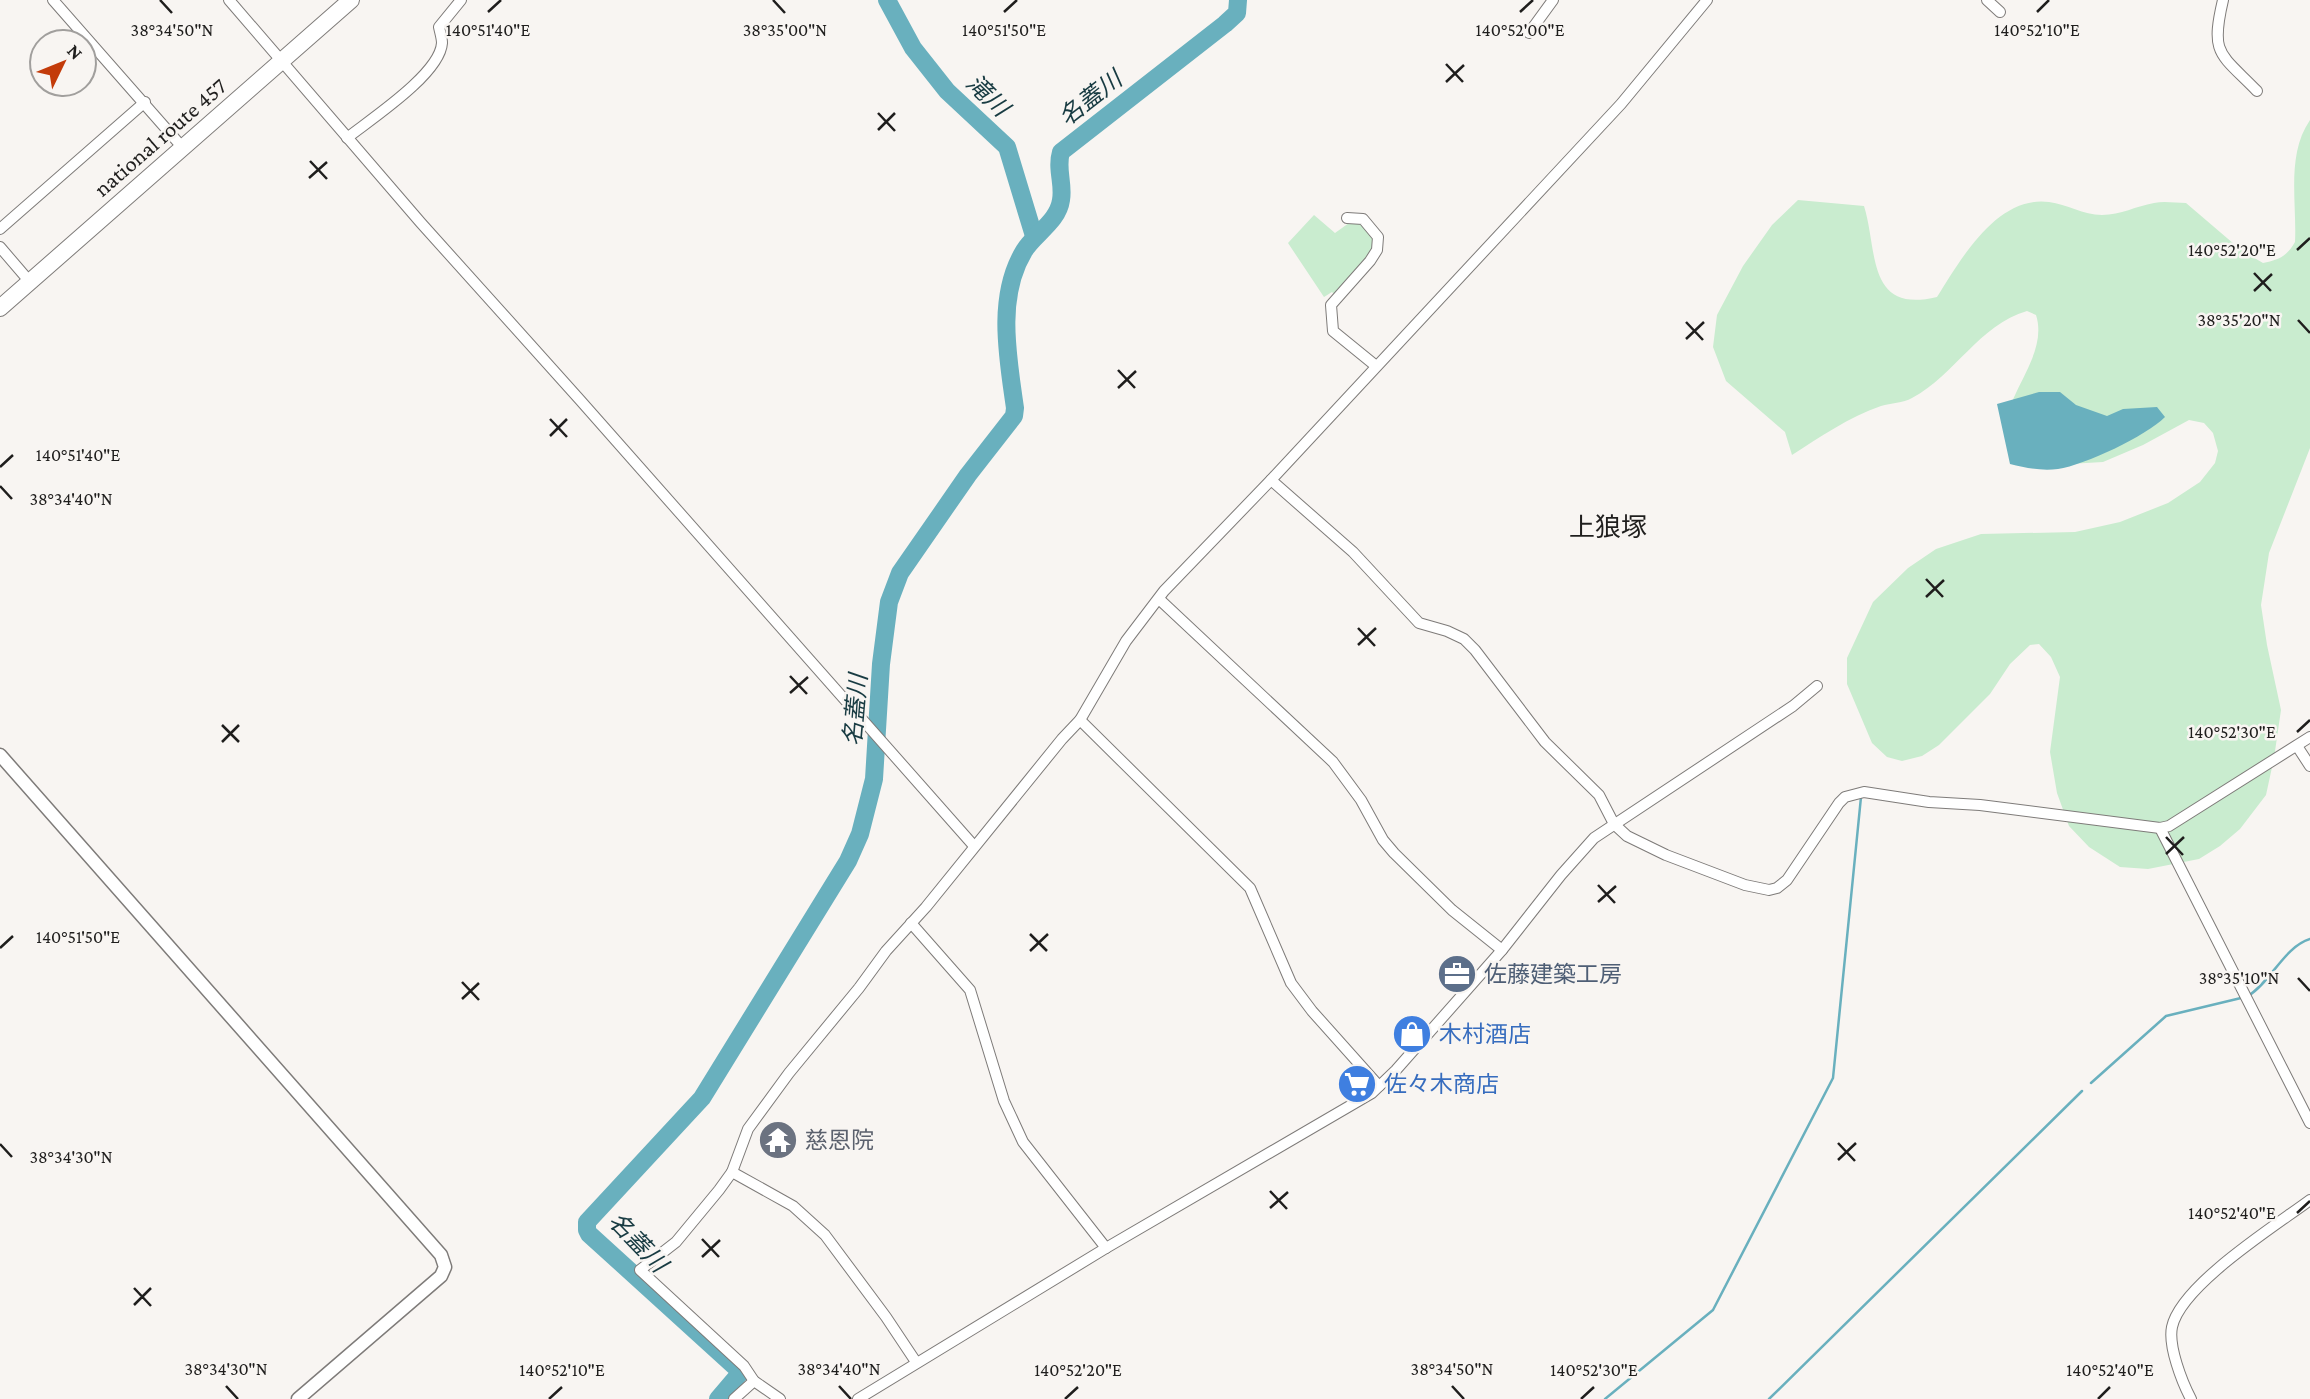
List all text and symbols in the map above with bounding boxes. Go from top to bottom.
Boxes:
text: 38°34'50"N [131,20,214,40]
text: 140°51'40"E [446,20,530,40]
text: 38°35'00"N [743,20,827,40]
text: 140°51'50"E [962,20,1046,40]
text: 140°52'00"E [1476,20,1565,40]
text: 140°52'10"E [1994,20,2080,40]
north arrow [28,28,98,98]
text: N [63,40,87,64]
water label: 名蓋川 [1053,63,1129,131]
water label: 滝川 [961,69,1017,123]
street label: national route 457 [88,72,232,202]
text: 140°52'20"E [2188,240,2276,260]
text: 38°35'20"N [2197,310,2281,330]
text: 140°51'40"E [36,445,120,465]
text: 38°34'40"N [29,489,113,509]
district label: 上狼塚 [1569,513,1647,542]
water label: 名蓋川 [838,670,872,747]
text: 140°52'30"E [2188,722,2276,742]
text: 140°51'50"E [36,927,120,947]
office icon: 佐藤建築工房 [1436,953,1478,995]
place label: 佐藤建築工房 [1484,961,1622,987]
text: 38°35'10"N [2199,968,2280,988]
shop icon: 木村酒店 [1391,1013,1433,1055]
place label: 木村酒店 [1439,1021,1531,1047]
supermarket icon: 佐々木商店 [1336,1063,1378,1105]
place label: 佐々木商店 [1384,1071,1499,1097]
temple icon: 慈恩院 [757,1119,799,1161]
place label: 慈恩院 [805,1127,874,1153]
text: 38°34'30"N [29,1147,113,1167]
text: 140°52'40"E [2188,1203,2276,1223]
water label: 名蓋川 [603,1207,675,1279]
text: 38°34'30"N [184,1359,268,1379]
text: 38°34'40"N [797,1359,881,1379]
text: 38°34'50"N [1411,1359,1494,1379]
text: 140°52'10"E [519,1360,605,1380]
text: 140°52'20"E [1034,1360,1122,1380]
text: 140°52'30"E [1550,1360,1638,1380]
text: 140°52'40"E [2066,1360,2154,1380]

